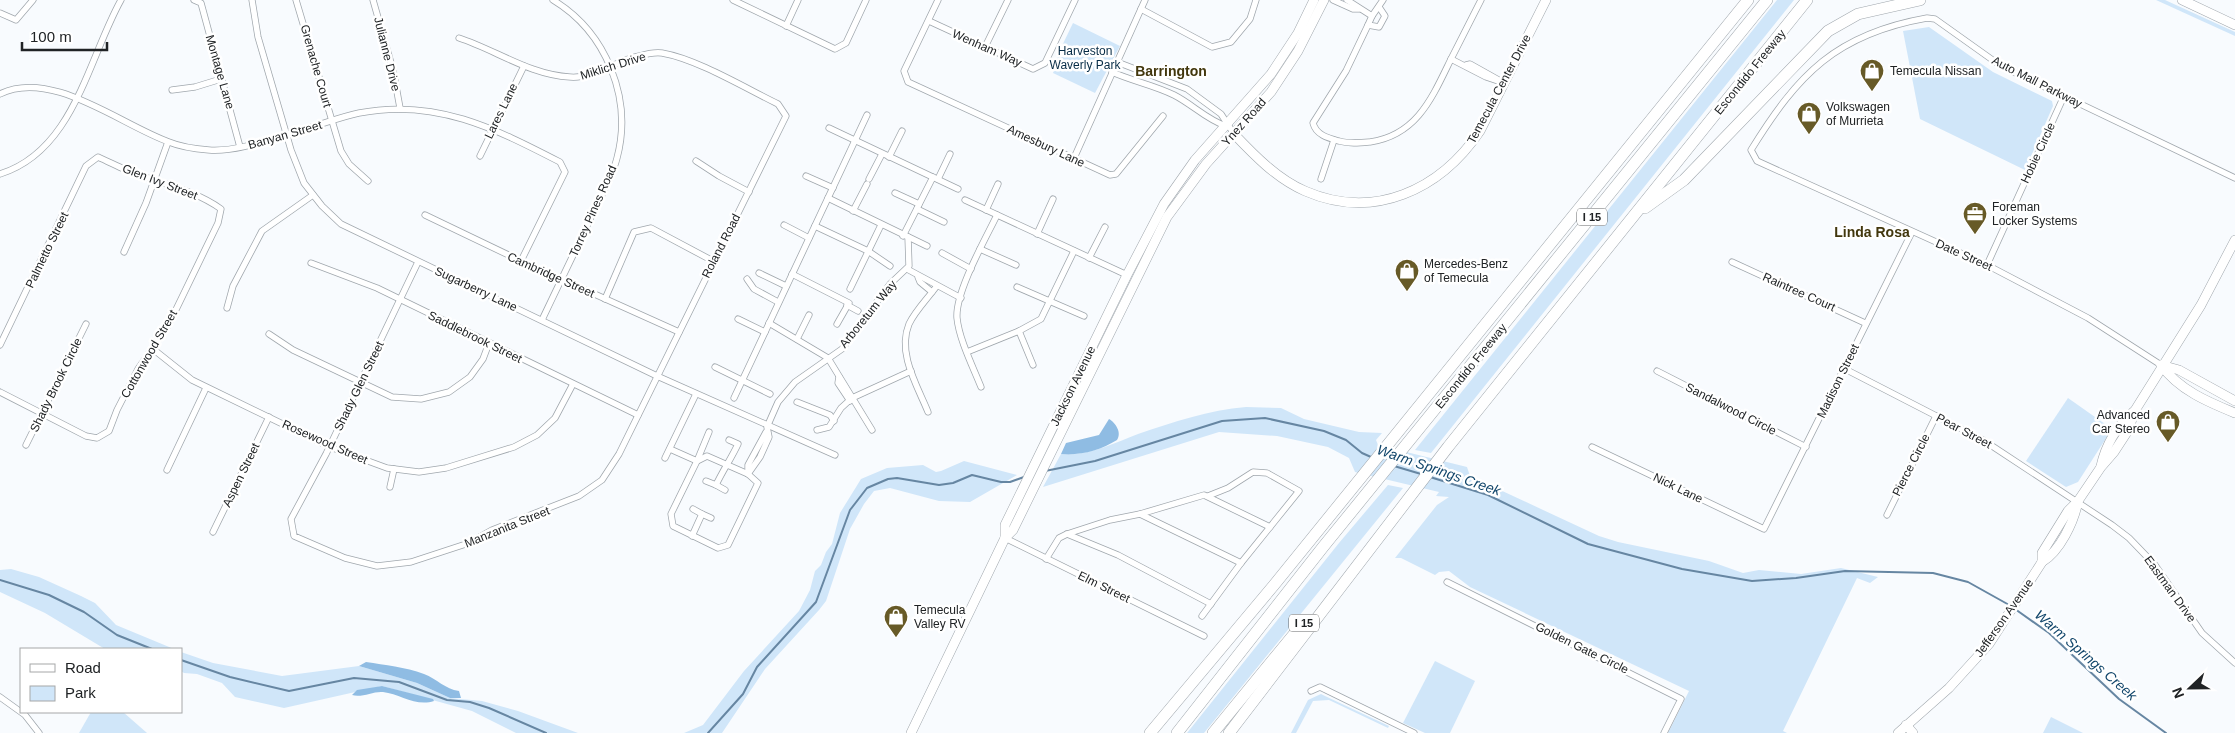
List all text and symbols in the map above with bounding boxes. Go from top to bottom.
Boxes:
street label: Julianne Drive [371,15,403,93]
scale bar [22,20,108,52]
street label: Grenache Court [298,23,335,110]
street label: Wenham Way [950,26,1024,70]
street label: Escondido Freeway [1711,27,1789,117]
text: 100 m [30,28,72,45]
street label: Temecula Center Drive [1464,32,1534,146]
street label: Montage Lane [203,33,237,111]
park label: Harveston Waverly Park [1050,44,1121,72]
street label: Miklich Drive [578,49,648,83]
street label: Auto Mall Parkway [1990,53,2084,111]
shop icon: Temecula Nissan [1859,58,1885,92]
district label: Barrington [1135,63,1207,79]
place label: Temecula Nissan [1890,64,1981,78]
street label: Lares Lane [482,81,521,141]
street label: Ynez Road [1219,95,1269,149]
place label: Volkswagen of Murrieta [1826,100,1890,128]
shop icon: Volkswagen of Murrieta [1796,101,1822,135]
street label: Banyan Street [247,118,324,152]
street label: Hobie Circle [2018,120,2058,186]
street label: Amesbury Lane [1005,122,1087,170]
street label: Glen Ivy Street [120,161,200,203]
street label: Torrey Pines Road [567,163,619,259]
place label: Foreman Locker Systems [1992,200,2077,228]
office icon: Foreman Locker Systems [1962,201,1988,235]
road number: I 15 [1577,208,1607,226]
street label: Palmetto Street [23,209,72,290]
street label: Roland Road [699,212,743,280]
district label: Linda Rosa [1834,224,1910,240]
street label: Date Street [1933,236,1995,274]
street label: Cambridge Street [505,249,597,301]
place label: Mercedes-Benz of Temecula [1424,257,1508,285]
shop icon: Mercedes-Benz of Temecula [1394,258,1420,292]
street label: Sugarberry Lane [433,264,520,314]
street label: Raintree Court [1761,270,1838,315]
street label: Arboretum Way [836,277,900,351]
street label: Cottonwood Street [118,307,180,401]
street label: Saddlebrook Street [426,308,525,366]
street label: Escondido Freeway [1432,321,1510,411]
street label: Shady Brook Circle [27,335,85,434]
street label: Shady Glen Street [331,338,387,433]
street label: Madison Street [1814,341,1862,420]
street label: Jackson Avenue [1048,343,1099,428]
street label: Sandalwood Circle [1683,380,1779,438]
place label: Advanced Car Stereo [2092,408,2150,436]
shop icon: Advanced Car Stereo [2155,409,2181,443]
street label: Pear Street [1934,411,1995,452]
street label: Rosewood Street [280,417,370,467]
street label: Pierce Circle [1889,431,1933,498]
street label: Aspen Street [220,440,263,509]
water label: Warm Springs Creek [1375,441,1504,499]
street label: Nick Lane [1651,470,1705,506]
street label: Manzanita Street [462,503,552,550]
street label: Eastman Drive [2141,553,2199,625]
street label: Elm Street [1076,568,1133,606]
street label: Jefferson Avenue [1972,576,2036,660]
place label: Temecula Valley RV [914,603,966,631]
shop icon: Temecula Valley RV [883,604,909,638]
water label: Warm Springs Creek [2032,606,2141,704]
road number: I 15 [1289,614,1319,632]
street label: Golden Gate Circle [1533,619,1631,677]
legend [20,648,182,713]
text: Road [65,659,101,676]
north arrow [2165,663,2215,713]
text: Park [65,684,96,701]
text: N [2169,685,2187,701]

